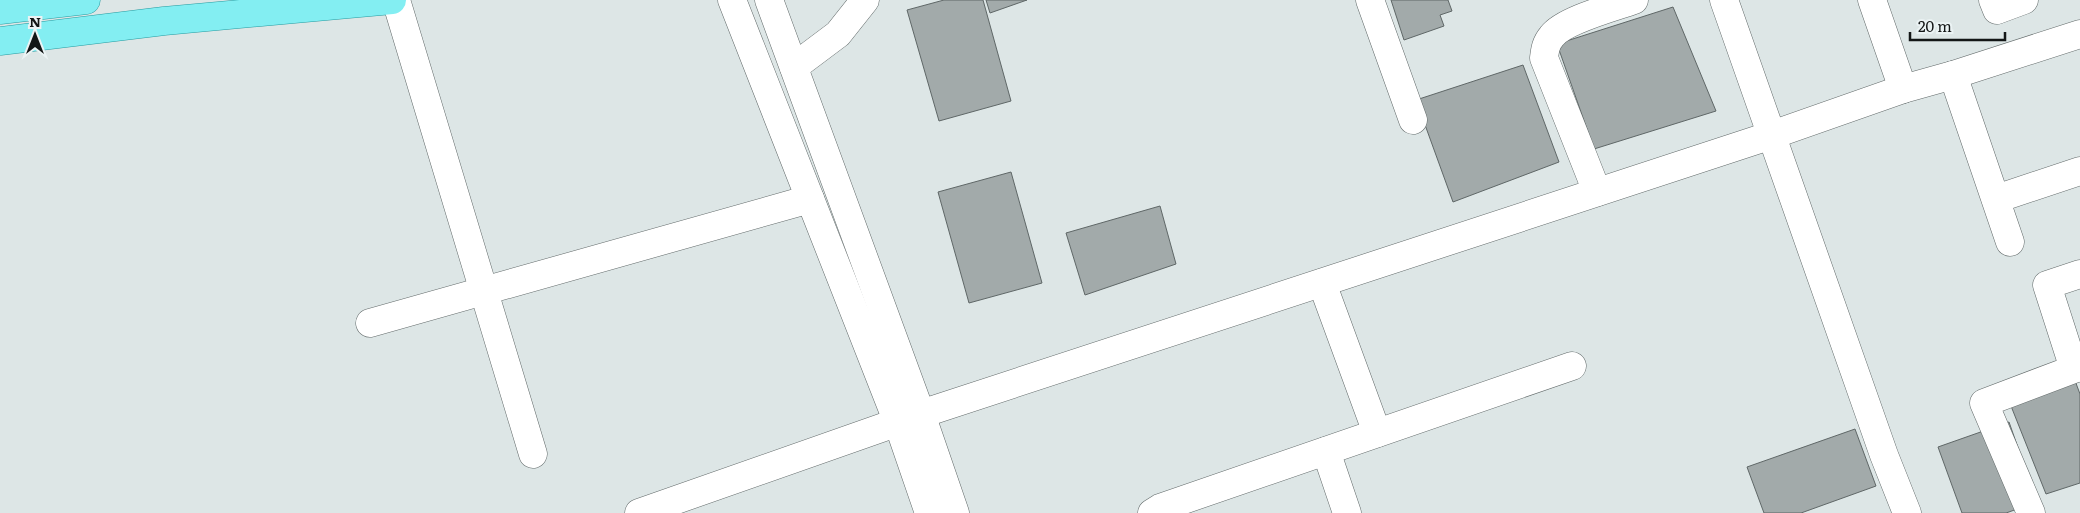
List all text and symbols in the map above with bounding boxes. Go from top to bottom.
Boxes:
north arrow [10,10,60,60]
scale bar [1910,10,2005,42]
text: N [29,11,41,31]
text: 20 m [1918,14,1952,37]

